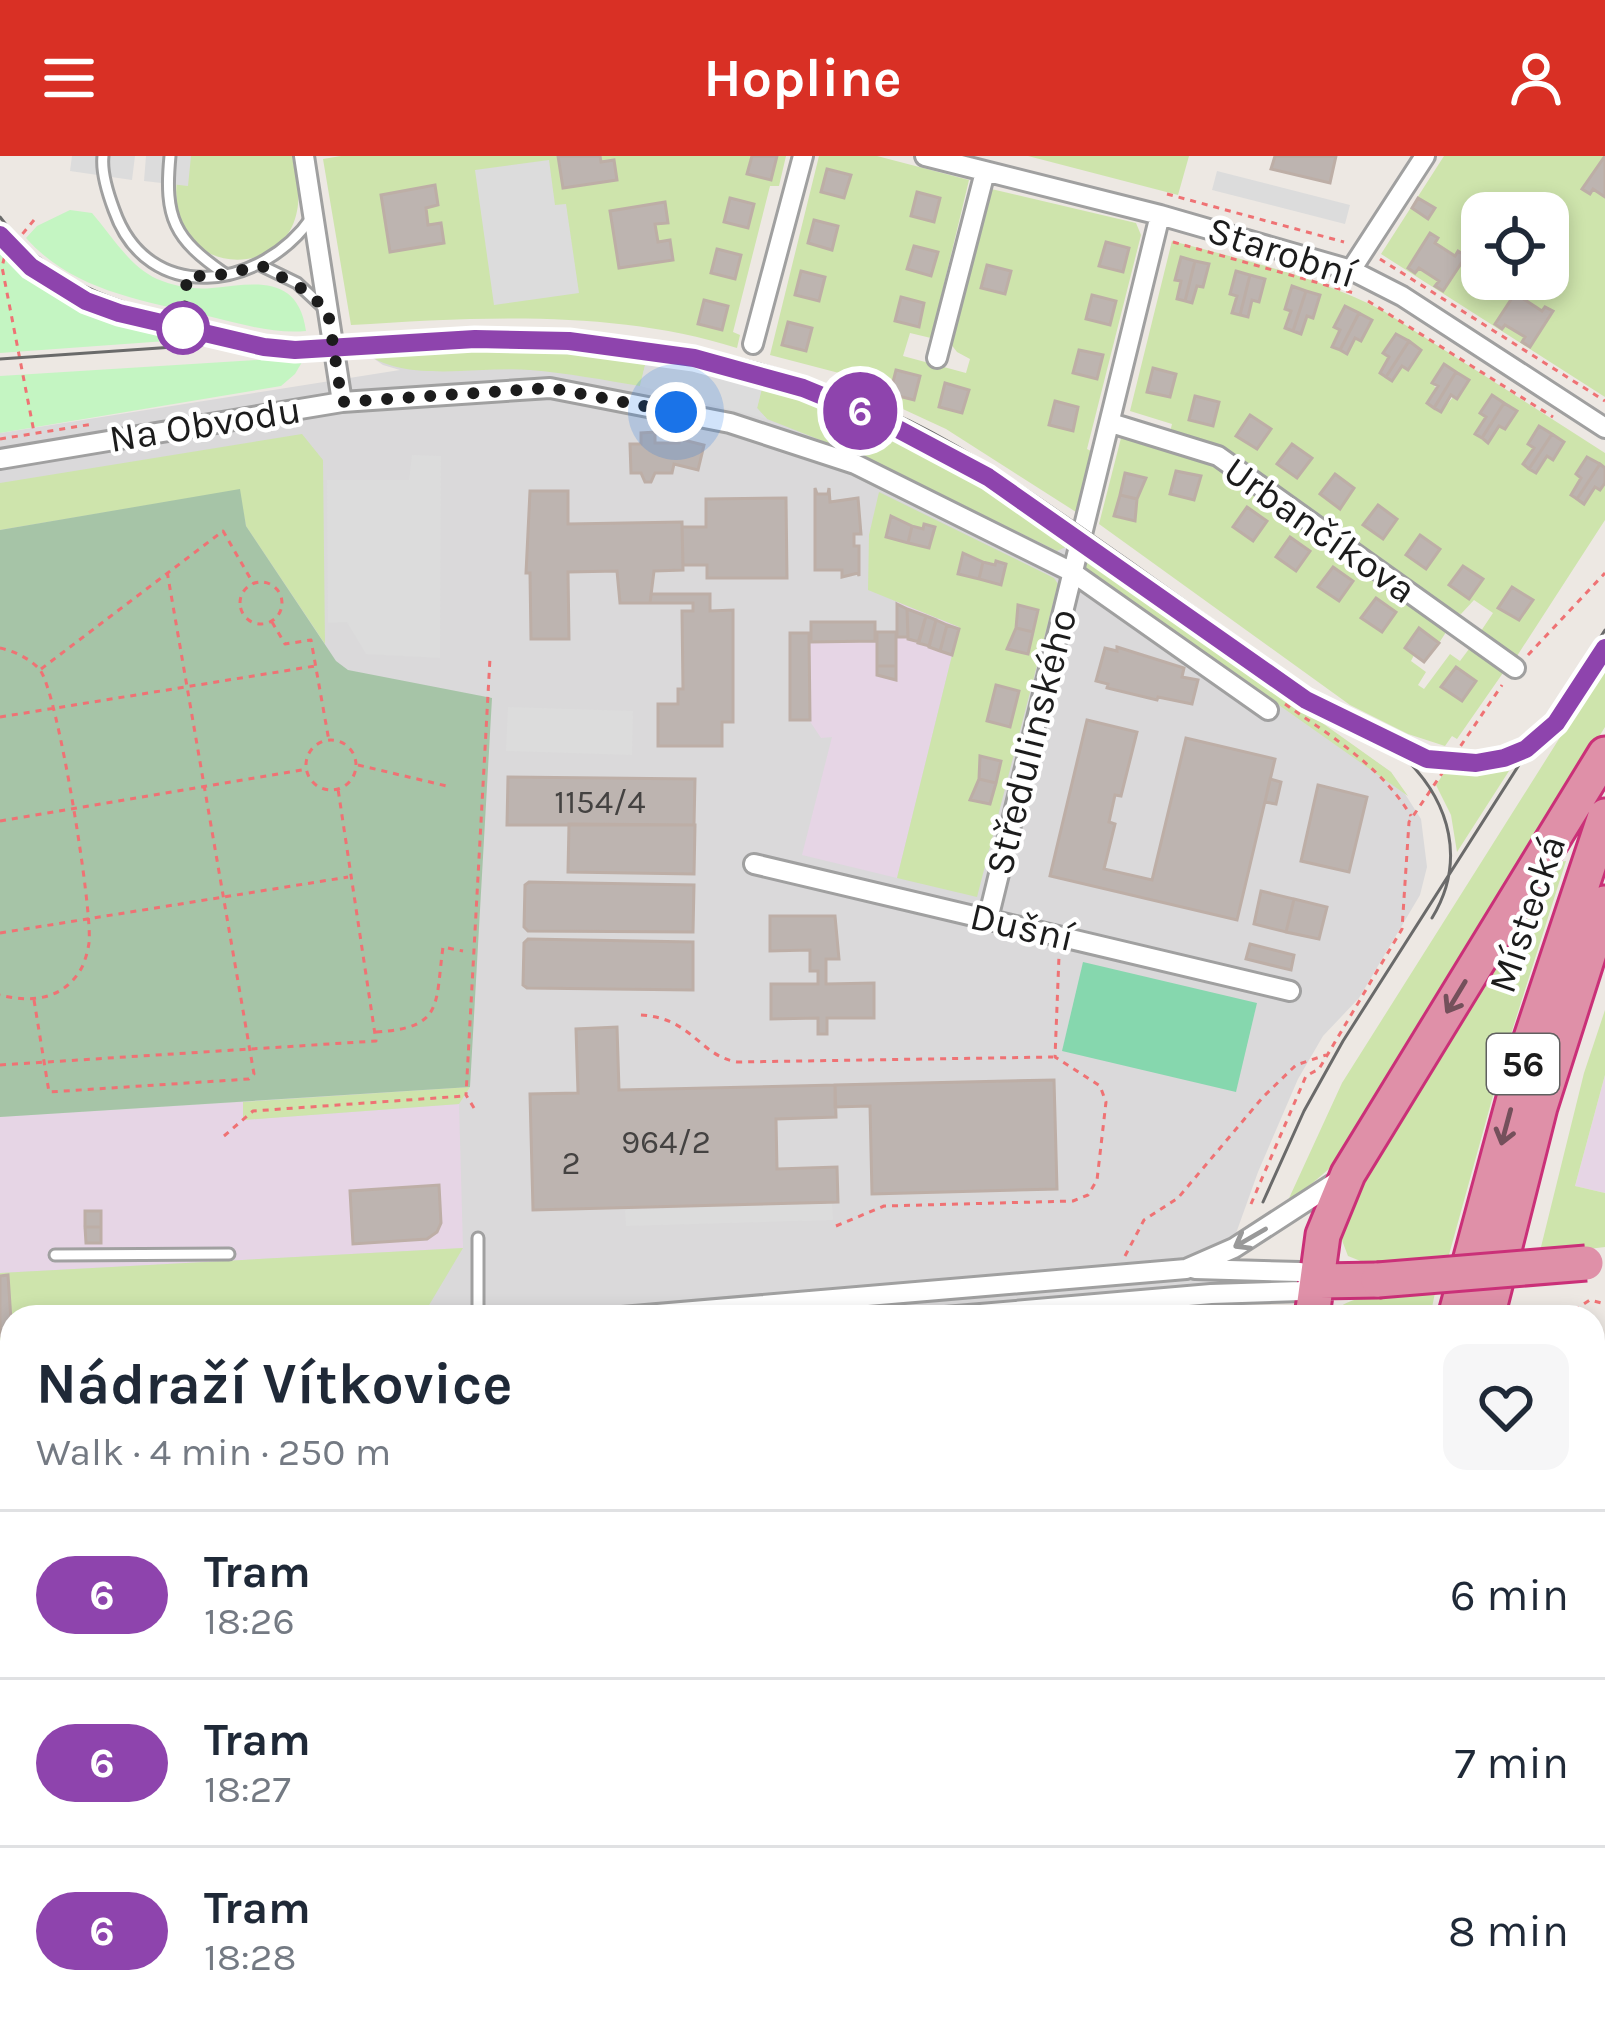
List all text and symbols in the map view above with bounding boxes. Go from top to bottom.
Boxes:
icon: menu [36,45,102,111]
icon: person [1503,45,1569,111]
text: Hopline [703,46,902,110]
map controls [1461,192,1569,300]
button: locate [1461,192,1569,300]
street label: Starobní [1202,206,1362,298]
unlabelled marker [158,303,208,353]
line badge: 6 [821,372,899,450]
your location [646,382,706,442]
street label: Na Obvodu [106,386,304,462]
text: 6 [847,386,873,436]
street label: Urbančíkova [1215,447,1425,613]
street label: Středulinského [976,604,1086,880]
house number: 1154/4 [554,783,646,821]
street label: Místecká [1479,829,1575,999]
street label: Dušní [966,893,1079,961]
one-way arrow [1444,979,1468,1013]
road number: 56 [1487,1034,1559,1094]
one-way arrow [1493,1107,1515,1145]
house number: 964/2 [621,1123,711,1161]
house number: 2 [561,1144,581,1182]
one-way arrow [1233,1226,1268,1250]
button: heart [1443,1344,1569,1470]
text: Nádraží Vítkovice [36,1351,512,1417]
text: Walk · 4 min · 250 m [36,1429,391,1475]
text: Tram [204,1546,311,1598]
text: 6 min [1450,1569,1569,1621]
text: 6 [89,1570,115,1620]
text: 18:26 [204,1598,295,1644]
text: Tram [204,1714,311,1766]
text: 7 min [1455,1737,1569,1789]
text: 6 [89,1738,115,1788]
text: 18:27 [204,1766,291,1812]
text: Tram [204,1882,311,1934]
text: 8 min [1448,1905,1569,1957]
text: 6 [89,1906,115,1956]
text: 18:28 [204,1934,296,1980]

